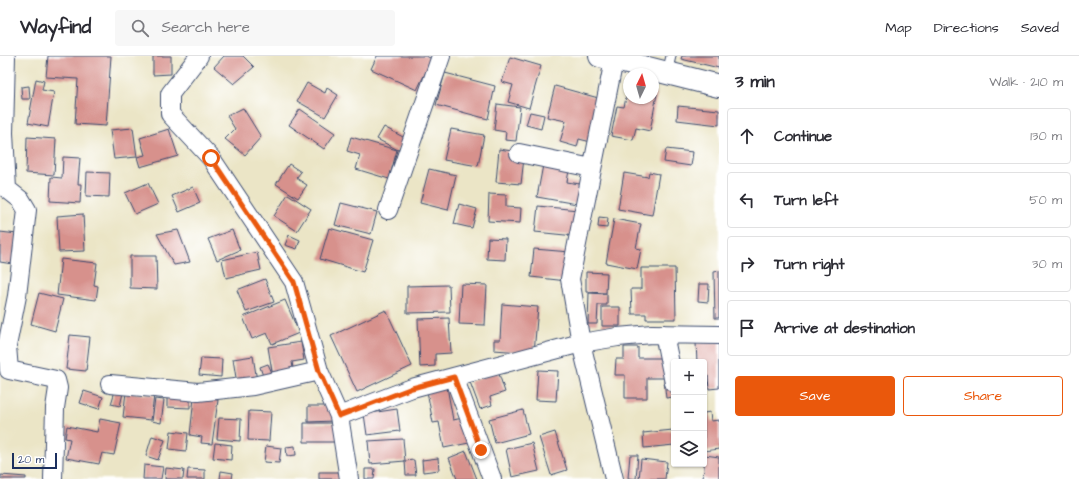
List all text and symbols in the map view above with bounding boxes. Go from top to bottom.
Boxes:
search box [115,10,395,46]
text: Wayfind [20,14,91,41]
icon: search [129,17,151,39]
text: Search here [161,17,250,38]
text: Map [885,18,912,38]
text: Directions [934,18,999,38]
text: Saved [1021,18,1059,38]
north arrow [623,68,659,104]
text: 3 min [735,70,775,94]
text: Walk · 210 m [989,73,1063,91]
icon: ahead [736,125,758,147]
text: Continue [774,126,832,147]
text: 130 m [1030,127,1062,145]
route start [202,149,220,167]
icon: left [736,189,758,211]
text: Turn left [774,190,838,211]
text: 50 m [1029,191,1062,209]
icon: right [736,253,758,275]
text: Turn right [774,254,845,275]
text: 30 m [1032,255,1062,273]
icon: arrive [736,317,758,339]
text: Arrive at destination [774,318,915,339]
map controls [671,359,707,467]
button: + [671,359,707,395]
button: Save [735,376,895,416]
button: Share [903,376,1063,416]
button: − [671,395,707,431]
button: layers [671,431,707,467]
route end [472,441,490,459]
scale bar [12,451,57,470]
text: 20 m [18,452,44,467]

